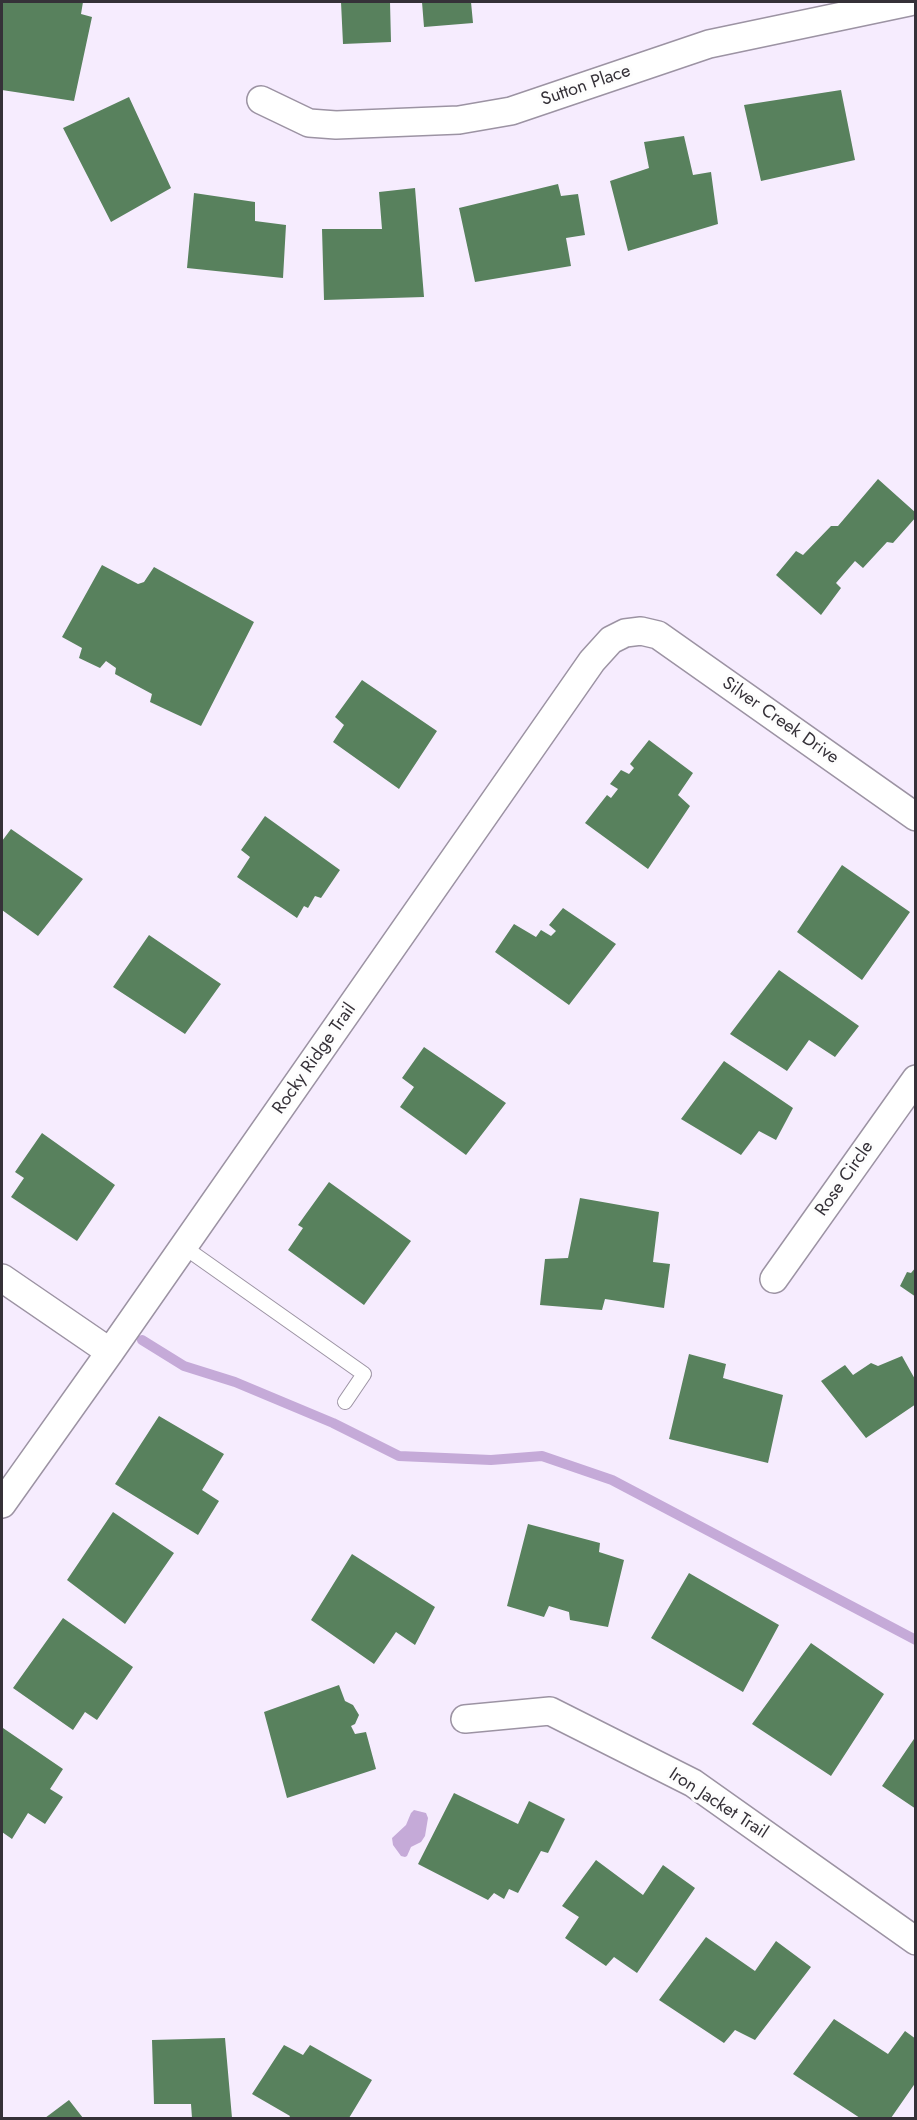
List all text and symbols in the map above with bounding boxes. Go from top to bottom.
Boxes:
street label: Sutton Place [538,61,634,111]
street label: Silver Creek Drive [718,673,842,769]
street label: Rocky Ridge Trail [269,999,361,1119]
street label: Rose Circle [811,1137,879,1221]
street label: Iron Jacket Trail [664,1764,772,1844]

